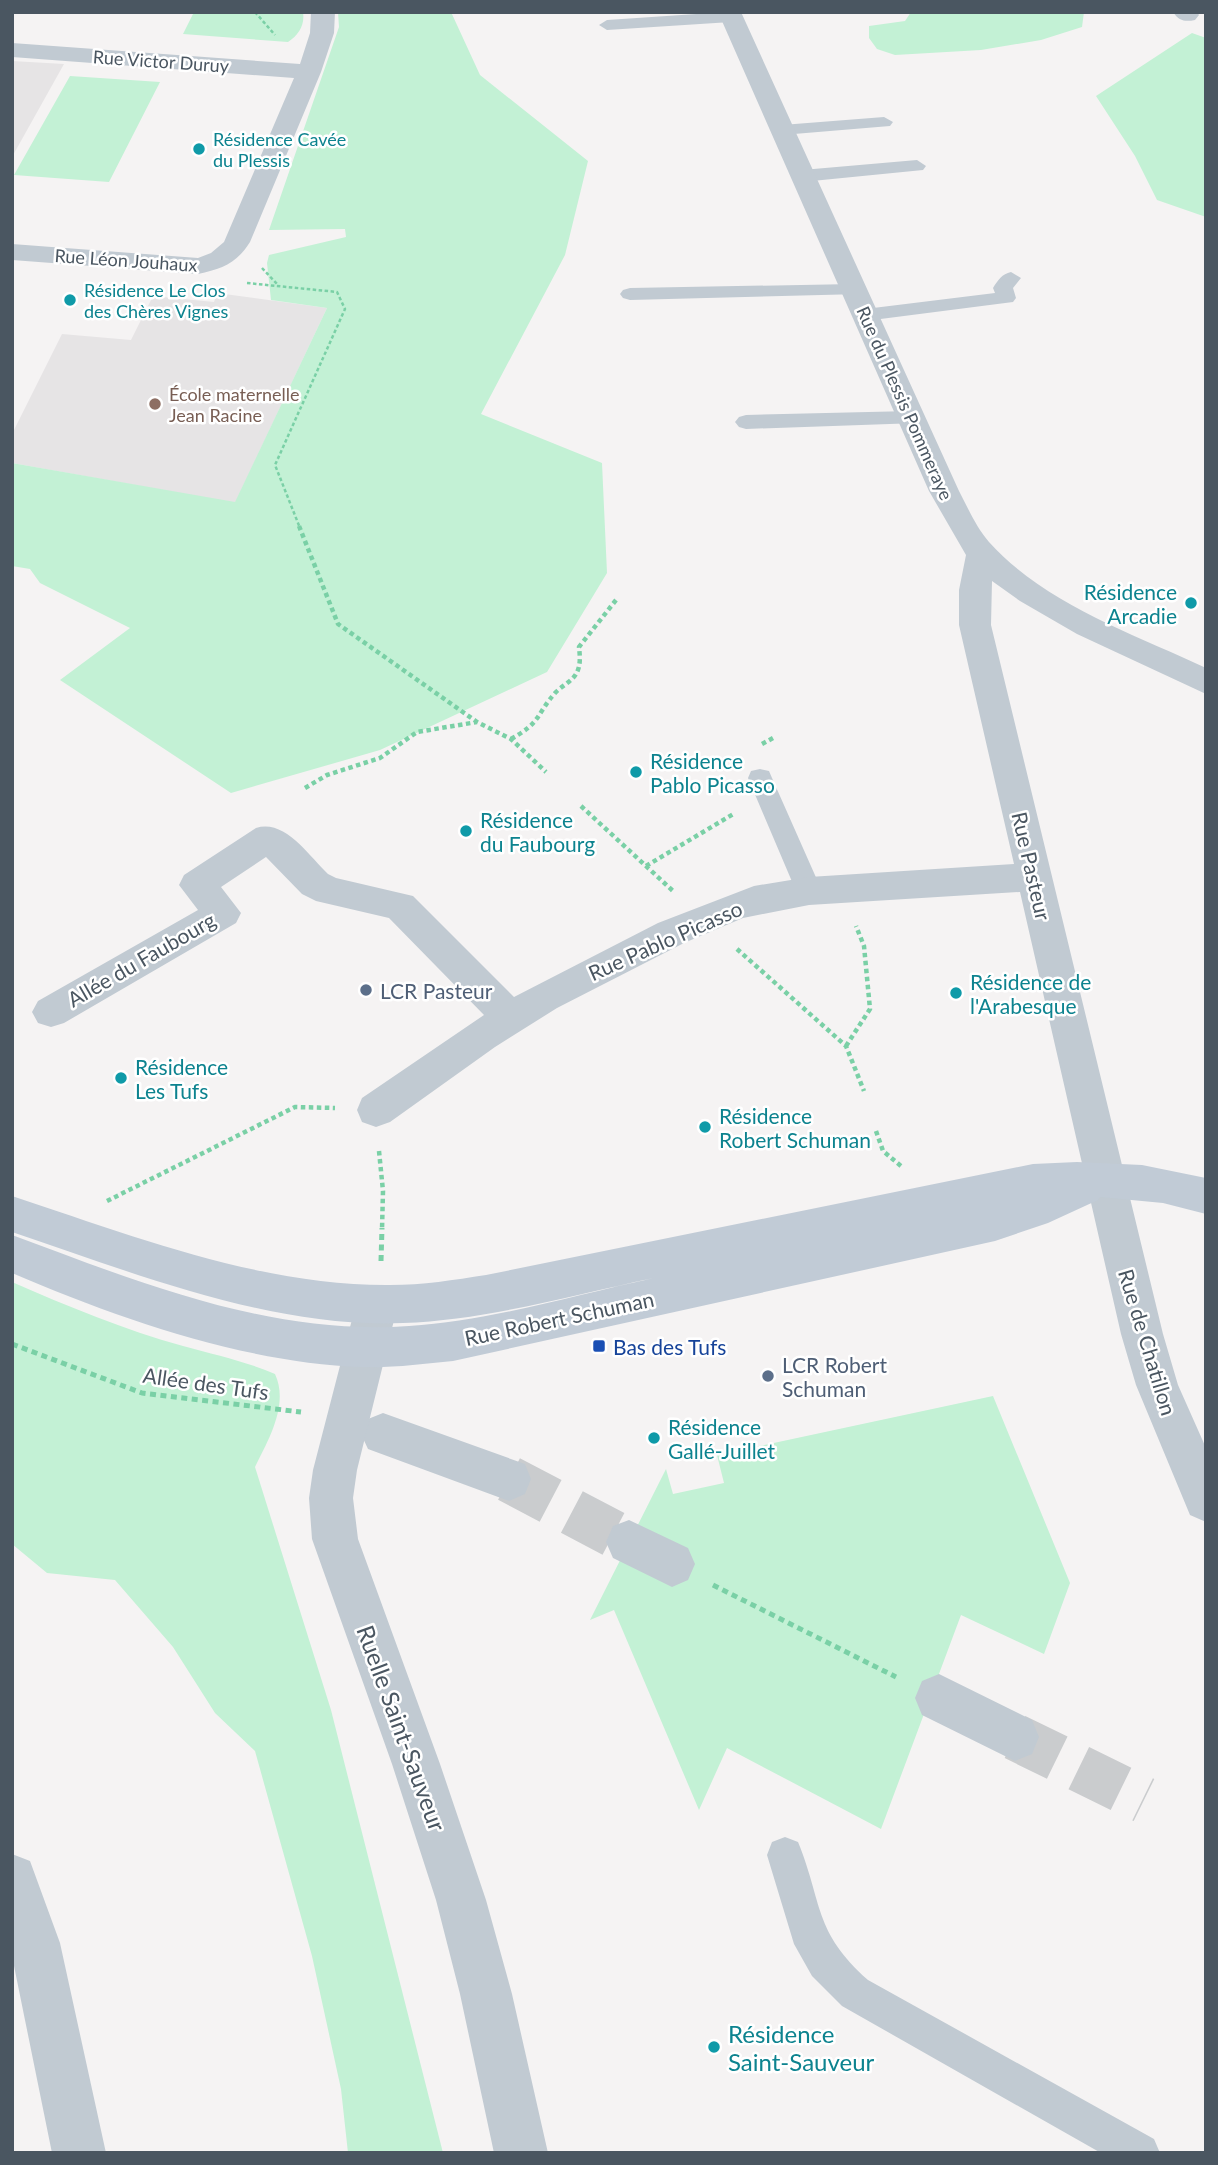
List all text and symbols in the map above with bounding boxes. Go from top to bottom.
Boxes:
street label: Rue Victor Duruy [92,45,230,77]
place label: Résidence Cavée du Plessis [213,128,346,171]
marker: Résidence Cavée du Plessis [191,141,207,157]
street label: Rue Léon Jouhaux [54,244,198,276]
place label: Résidence Le Clos des Chères Vignes [84,279,228,322]
marker: Résidence Le Clos des Chères Vignes [62,292,78,308]
street label: Rue du Plessis Pommeraye [852,303,958,503]
place label: École maternelle Jean Racine [169,383,300,426]
marker: École maternelle Jean Racine [147,396,163,412]
place label: Résidence Arcadie [1084,579,1177,628]
marker: Résidence Arcadie [1183,595,1199,611]
place label: Résidence Pablo Picasso [650,748,775,797]
marker: Résidence Pablo Picasso [628,764,644,780]
place label: Résidence du Faubourg [480,807,595,856]
street label: Rue Pasteur [1007,809,1057,923]
marker: Résidence du Faubourg [458,823,474,839]
street label: Rue Pablo Picasso [584,895,746,985]
street label: Allée du Faubourg [63,906,220,1012]
place label: Résidence de l'Arabesque [970,969,1091,1018]
place label: LCR Pasteur [380,978,493,1003]
marker: LCR Pasteur [358,982,374,998]
marker: Résidence de l'Arabesque [948,985,964,1001]
place label: Résidence Les Tufs [135,1054,228,1103]
marker: Résidence Les Tufs [113,1070,129,1086]
place label: Résidence Robert Schuman [719,1103,871,1152]
marker: Résidence Robert Schuman [697,1119,713,1135]
street label: Rue de Chatillon [1114,1266,1182,1418]
street label: Rue Robert Schuman [462,1286,656,1350]
place label: Bas des Tufs [613,1334,726,1359]
marker: Bas des Tufs [591,1338,607,1354]
place label: LCR Robert Schuman [782,1352,888,1401]
street label: Allée des Tufs [142,1362,270,1404]
marker: LCR Robert Schuman [760,1368,776,1384]
place label: Résidence Gallé-Juillet [668,1414,776,1463]
marker: Résidence Gallé-Juillet [646,1430,662,1446]
street label: Ruelle Saint-Sauveur [351,1621,453,1835]
place label: Résidence Saint-Sauveur [728,2019,875,2076]
marker: Résidence Saint-Sauveur [706,2039,722,2055]

